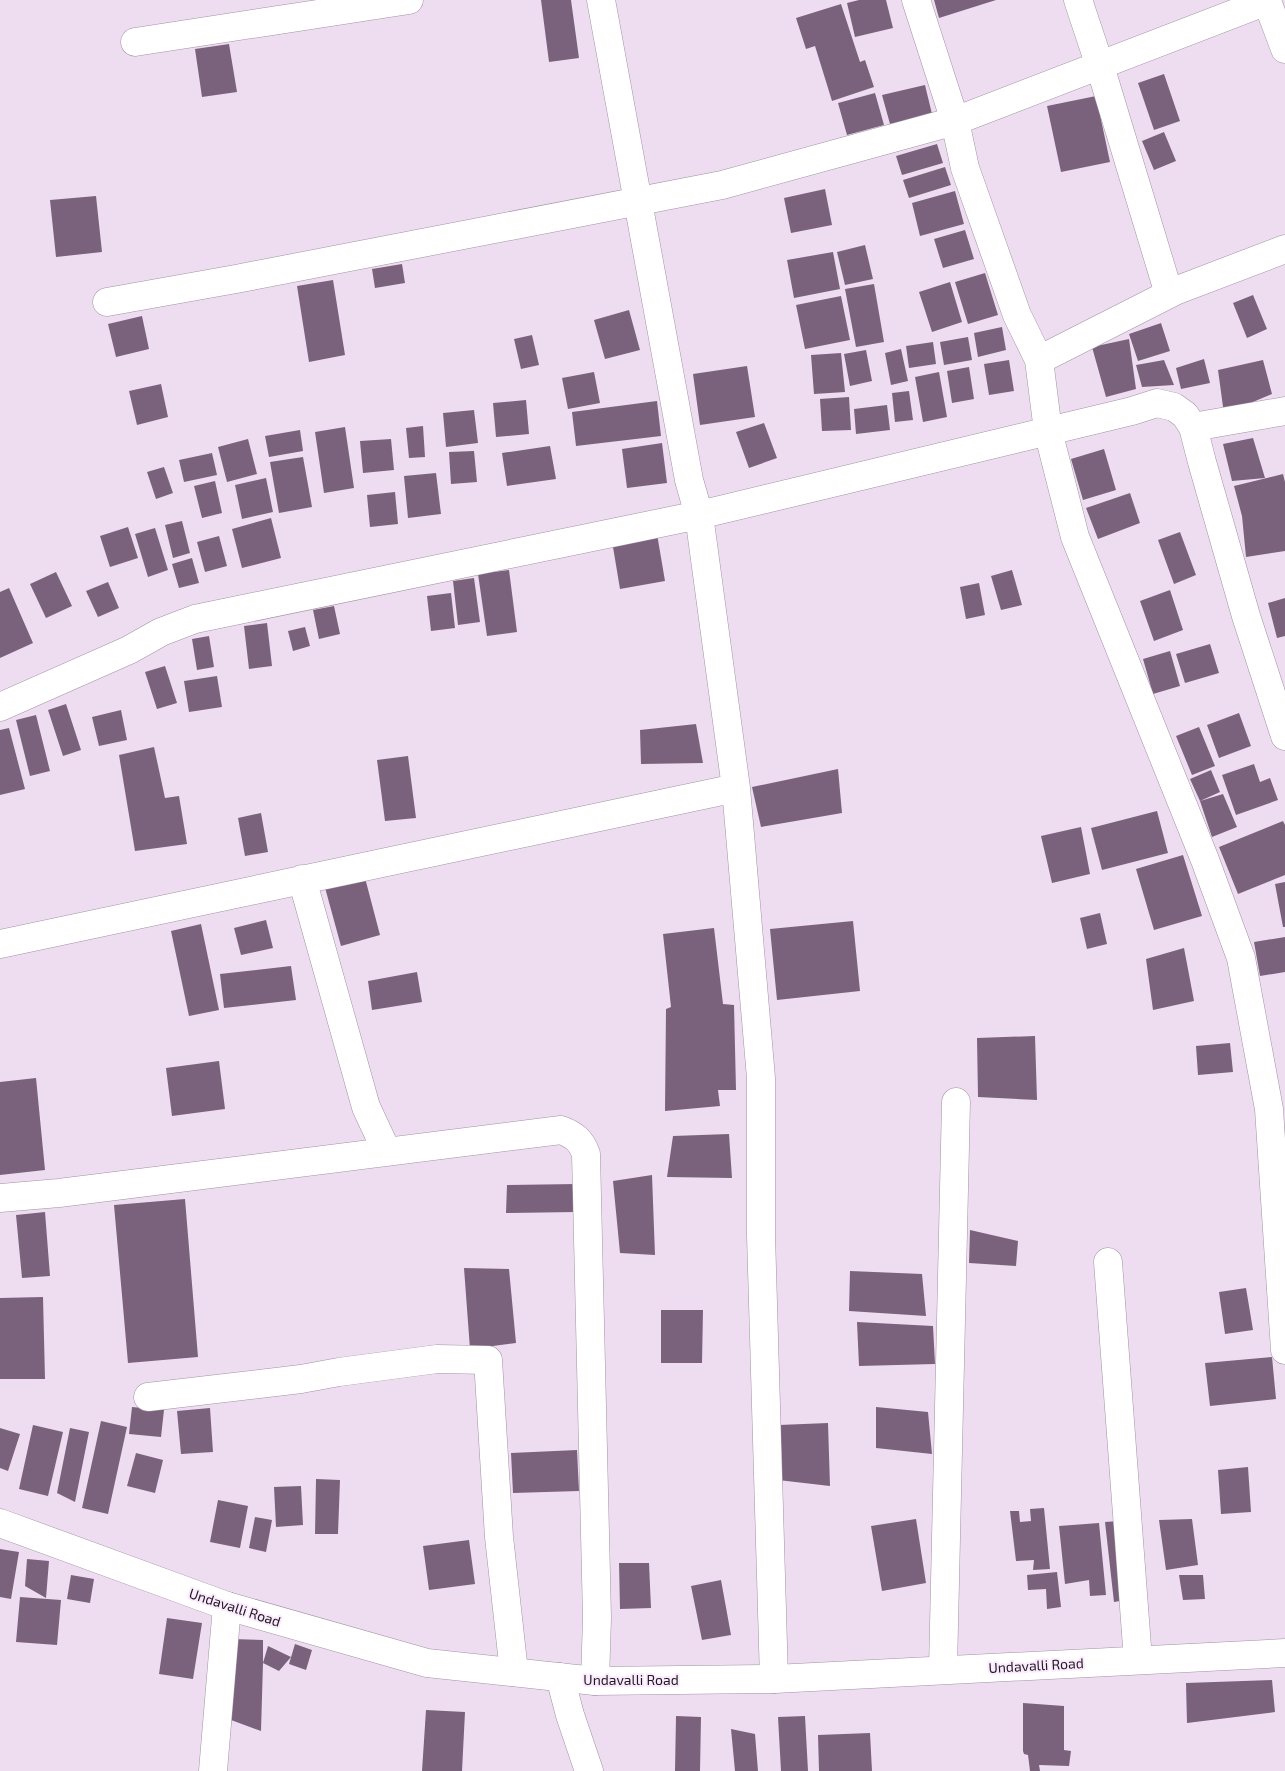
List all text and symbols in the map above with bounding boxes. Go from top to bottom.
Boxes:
street label: Undavalli Road [187,1584,283,1630]
street label: Undavalli Road [988,1654,1084,1676]
street label: Undavalli Road [583,1671,679,1688]

